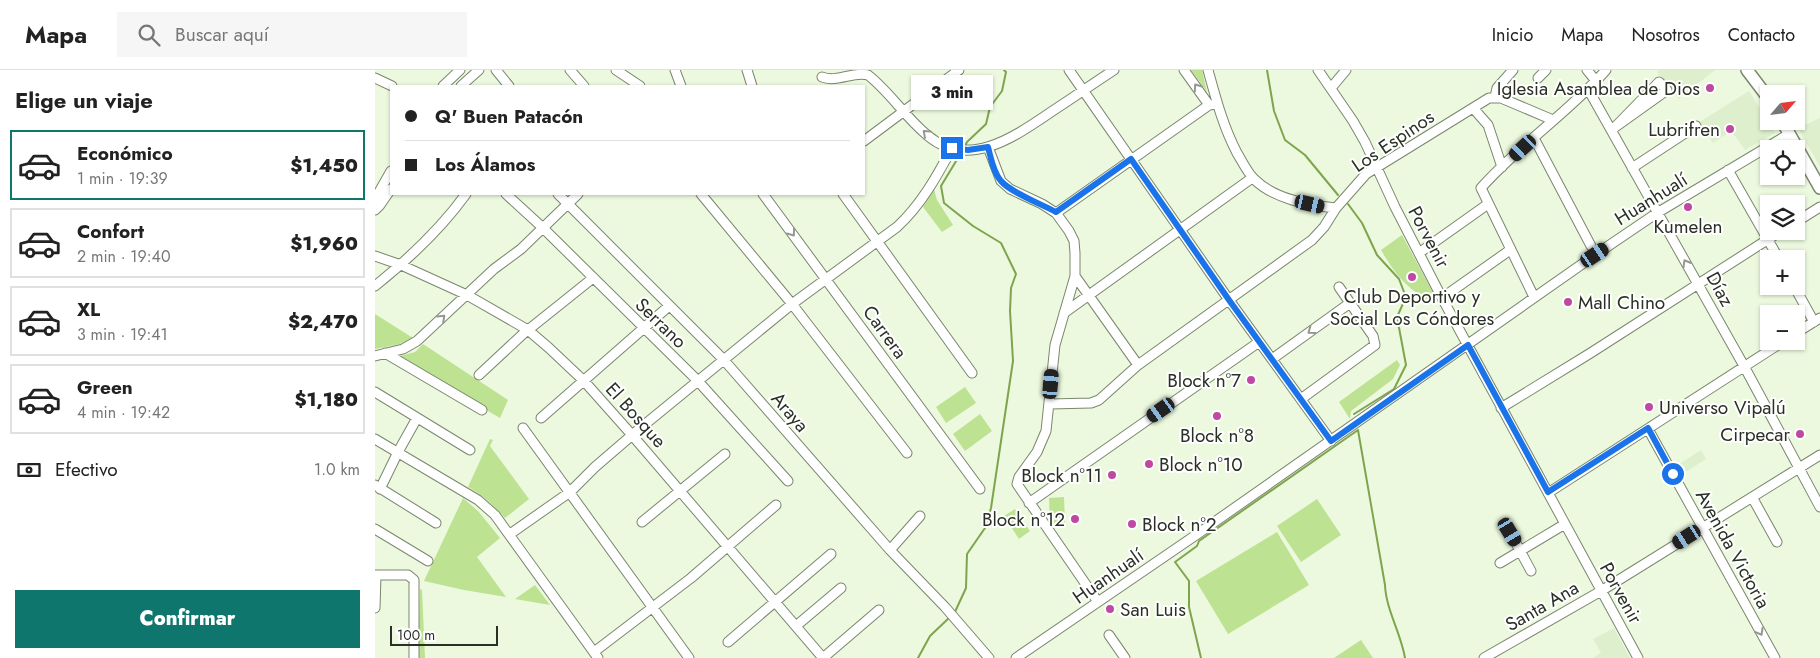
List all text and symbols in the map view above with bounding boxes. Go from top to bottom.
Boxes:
search box [117,12,467,57]
text: Mapa [25,17,87,52]
icon: search [135,21,163,49]
text: Buscar aquí [175,21,269,48]
text: Inicio [1492,22,1533,48]
text: Mapa [1561,22,1603,48]
text: Nosotros [1631,22,1700,48]
text: Contacto [1728,22,1795,48]
callout: 3 min [911,75,993,110]
place label: Iglesia Asamblea de Dios [1497,75,1700,102]
text: 3 min [931,81,973,104]
marker: Iglesia Asamblea de Dios [1704,82,1716,94]
one-way arrow [1194,83,1203,93]
text: Elige un viaje [15,84,153,116]
north arrow [1760,85,1805,130]
map controls [1760,85,1805,350]
text: Q' Buen Patacón [435,103,583,130]
street label: Los Espinos [1346,103,1440,179]
place label: Lubrifren [1648,116,1720,143]
marker: Lubrifren [1724,123,1736,135]
one-way arrow [922,130,931,139]
car [1506,132,1539,164]
route end [941,137,963,159]
text: Económico [77,140,173,167]
button: locate [1760,140,1805,185]
icon: car [17,143,62,188]
text: Los Álamos [435,151,535,178]
text: $1,450 [290,152,358,179]
street label: Huanhualí [1609,166,1693,232]
text: 1 min · 19:39 [77,167,168,190]
car [1293,193,1326,215]
button: layers [1760,195,1805,240]
street label: Porvenir [1401,201,1457,273]
marker: Kumelen [1682,201,1694,213]
place label: Kumelen [1654,213,1722,240]
text: Confort [77,218,144,245]
icon: car [17,221,62,266]
one-way arrow [786,227,795,237]
text: $1,960 [290,230,358,257]
car [1578,240,1611,270]
text: 2 min · 19:40 [77,245,171,268]
button: + [1760,250,1805,295]
one-way arrow [1682,259,1692,268]
street label: Díaz [1700,267,1741,311]
marker: Club Deportivo y Social Los Cóndores [1406,271,1418,283]
place label: Club Deportivo y Social Los Cóndores [1330,283,1495,332]
place label: Mall Chino [1578,289,1665,316]
street label: Serrano [629,291,693,355]
text: XL [77,296,100,323]
marker: Mall Chino [1562,296,1574,308]
icon: car [17,299,62,344]
street label: Carrera [856,300,914,364]
button: − [1760,305,1805,350]
text: $2,470 [288,308,358,335]
one-way arrow [436,315,445,324]
text: 3 min · 19:41 [77,323,168,346]
one-way arrow [1307,325,1317,334]
place label: Block n°7 [1167,367,1241,394]
car [1042,368,1059,400]
text: Green [77,374,133,401]
marker: Block n°7 [1245,374,1257,386]
street label: El Bosque [599,376,673,454]
icon: car [17,377,62,422]
text: $1,180 [294,386,358,413]
street label: Araya [765,386,815,438]
place label: Universo Vipalú [1659,394,1786,421]
car [1144,395,1177,425]
text: 4 min · 19:42 [77,401,170,424]
marker: Universo Vipalú [1643,401,1655,413]
marker: Block n°8 [1211,410,1223,422]
place label: Cirpecar [1720,421,1790,448]
place label: Block n°8 [1180,422,1254,449]
marker: Cirpecar [1794,428,1806,440]
place label: Block n°10 [1159,451,1243,478]
icon: cash [15,456,43,484]
text: Efectivo [55,456,118,483]
text: 1.0 km [314,458,360,481]
marker: Block n°10 [1143,458,1155,470]
place label: Block n°11 [1021,462,1102,489]
route start [1662,463,1684,485]
marker: Block n°11 [1106,469,1118,481]
street label: Avenida Victoria [1689,485,1777,613]
place label: Block n°12 [982,506,1065,533]
place label: Block n°2 [1142,511,1217,538]
marker: Block n°12 [1069,513,1081,525]
car [1495,515,1524,549]
marker: Block n°2 [1126,518,1138,530]
car [1670,523,1703,551]
street label: Huanhualí [1067,541,1150,610]
street label: Porvenir [1593,557,1649,629]
street label: Santa Ana [1500,574,1584,638]
button: Confirmar [15,590,360,648]
place label: San Luis [1120,596,1186,623]
marker: San Luis [1104,603,1116,615]
scale bar [390,623,497,646]
text: 100 m [397,625,435,645]
one-way arrow [1754,626,1764,635]

